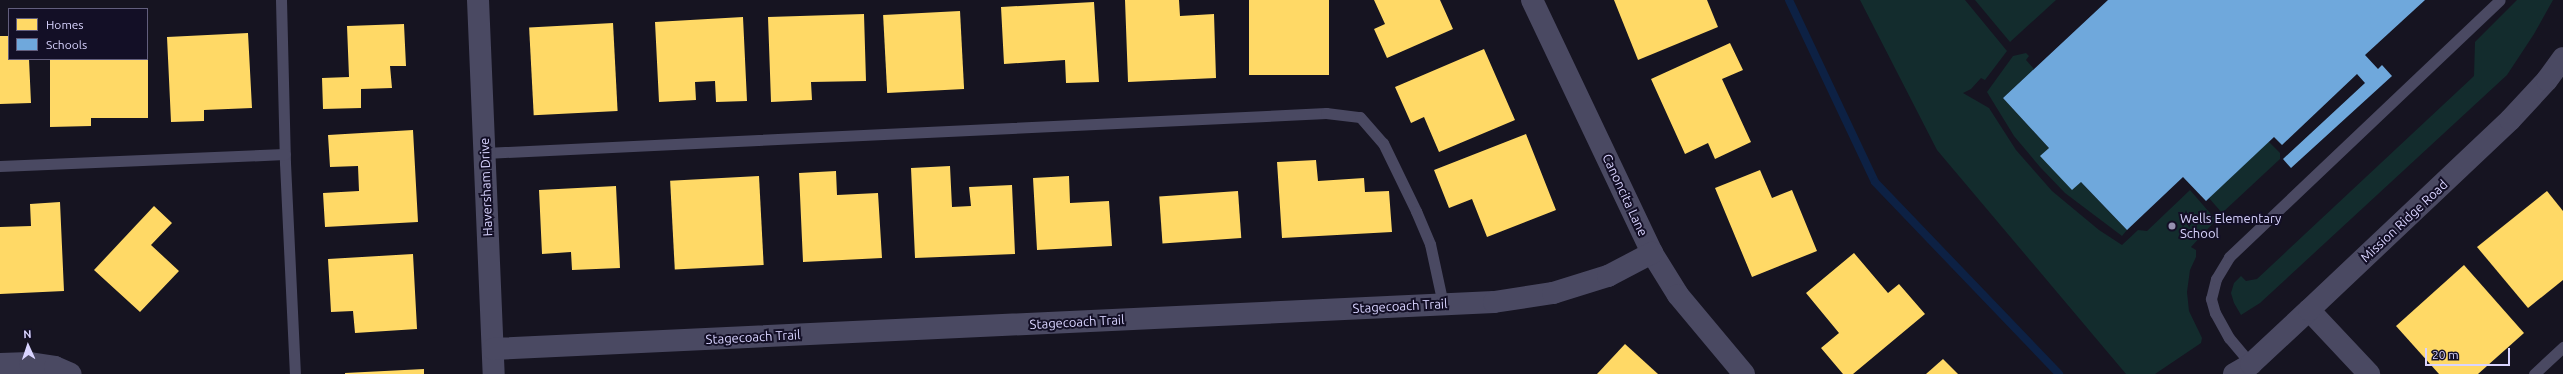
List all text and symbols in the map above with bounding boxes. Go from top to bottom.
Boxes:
legend [8,8,148,60]
text: Homes [46,18,84,31]
text: Schools [46,38,87,51]
street label: Haversham Drive [476,137,496,237]
street label: Canoncita Lane [1599,151,1651,239]
street label: Mission Ridge Road [2357,177,2451,265]
place label: Wells Elementary School [2180,211,2281,242]
marker: Wells Elementary School [2167,221,2177,231]
street label: Stagecoach Trail [1352,296,1448,316]
street label: Stagecoach Trail [1029,312,1125,332]
north arrow [8,326,48,366]
street label: Stagecoach Trail [705,327,801,347]
text: N [23,328,32,340]
scale bar [2427,340,2512,366]
text: 20 m [2432,348,2459,361]

